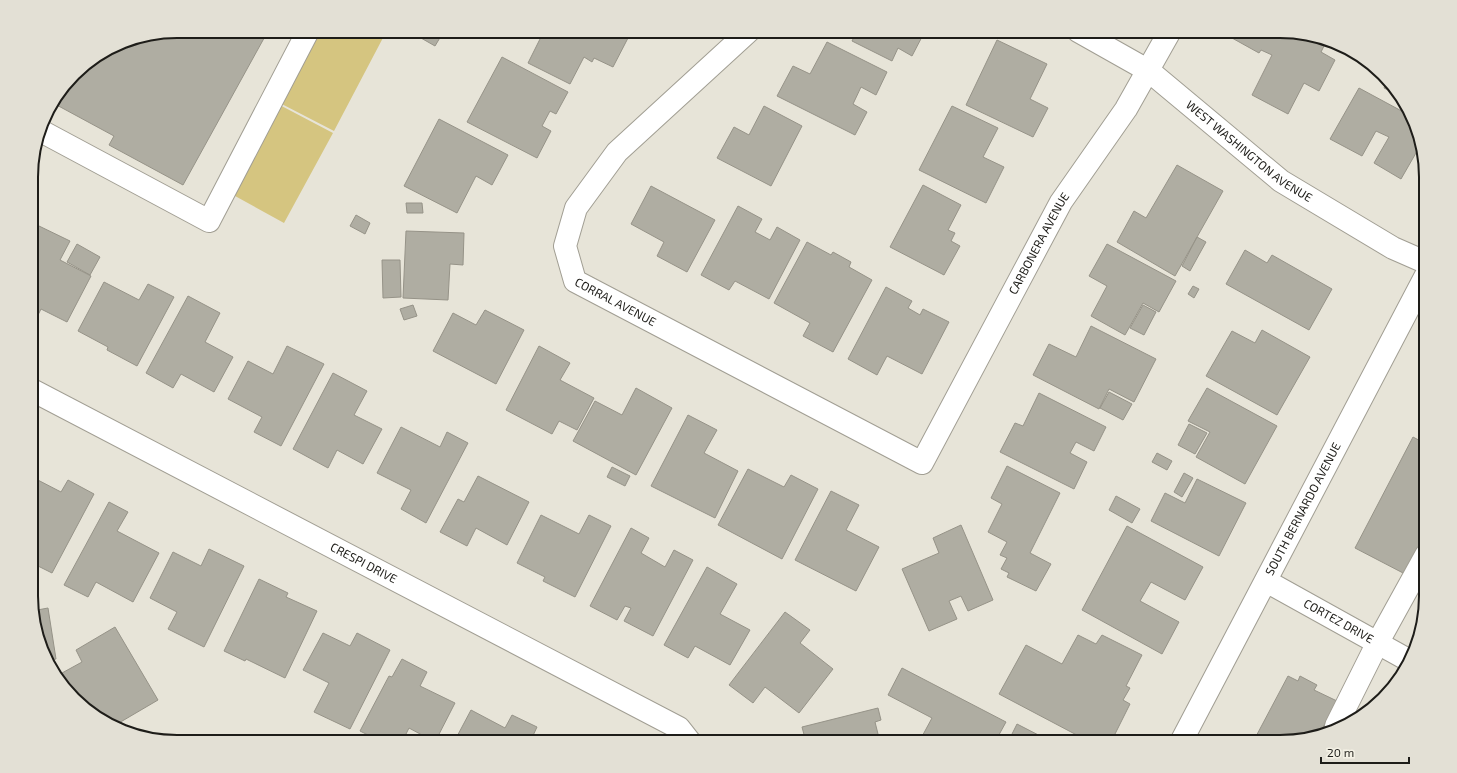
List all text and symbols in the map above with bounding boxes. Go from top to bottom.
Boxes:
street label: WEST WASHINGTON AVENUE [1184,97,1315,204]
street label: CARBONERA AVENUE [1005,189,1072,296]
street label: CORRAL AVENUE [573,274,659,328]
street label: SOUTH BERNARDO AVENUE [1262,440,1343,577]
street label: CRESPI DRIVE [328,539,400,586]
street label: CORTEZ DRIVE [1302,595,1377,646]
scale bar [1321,739,1409,765]
text: 20 m [1327,745,1354,759]

